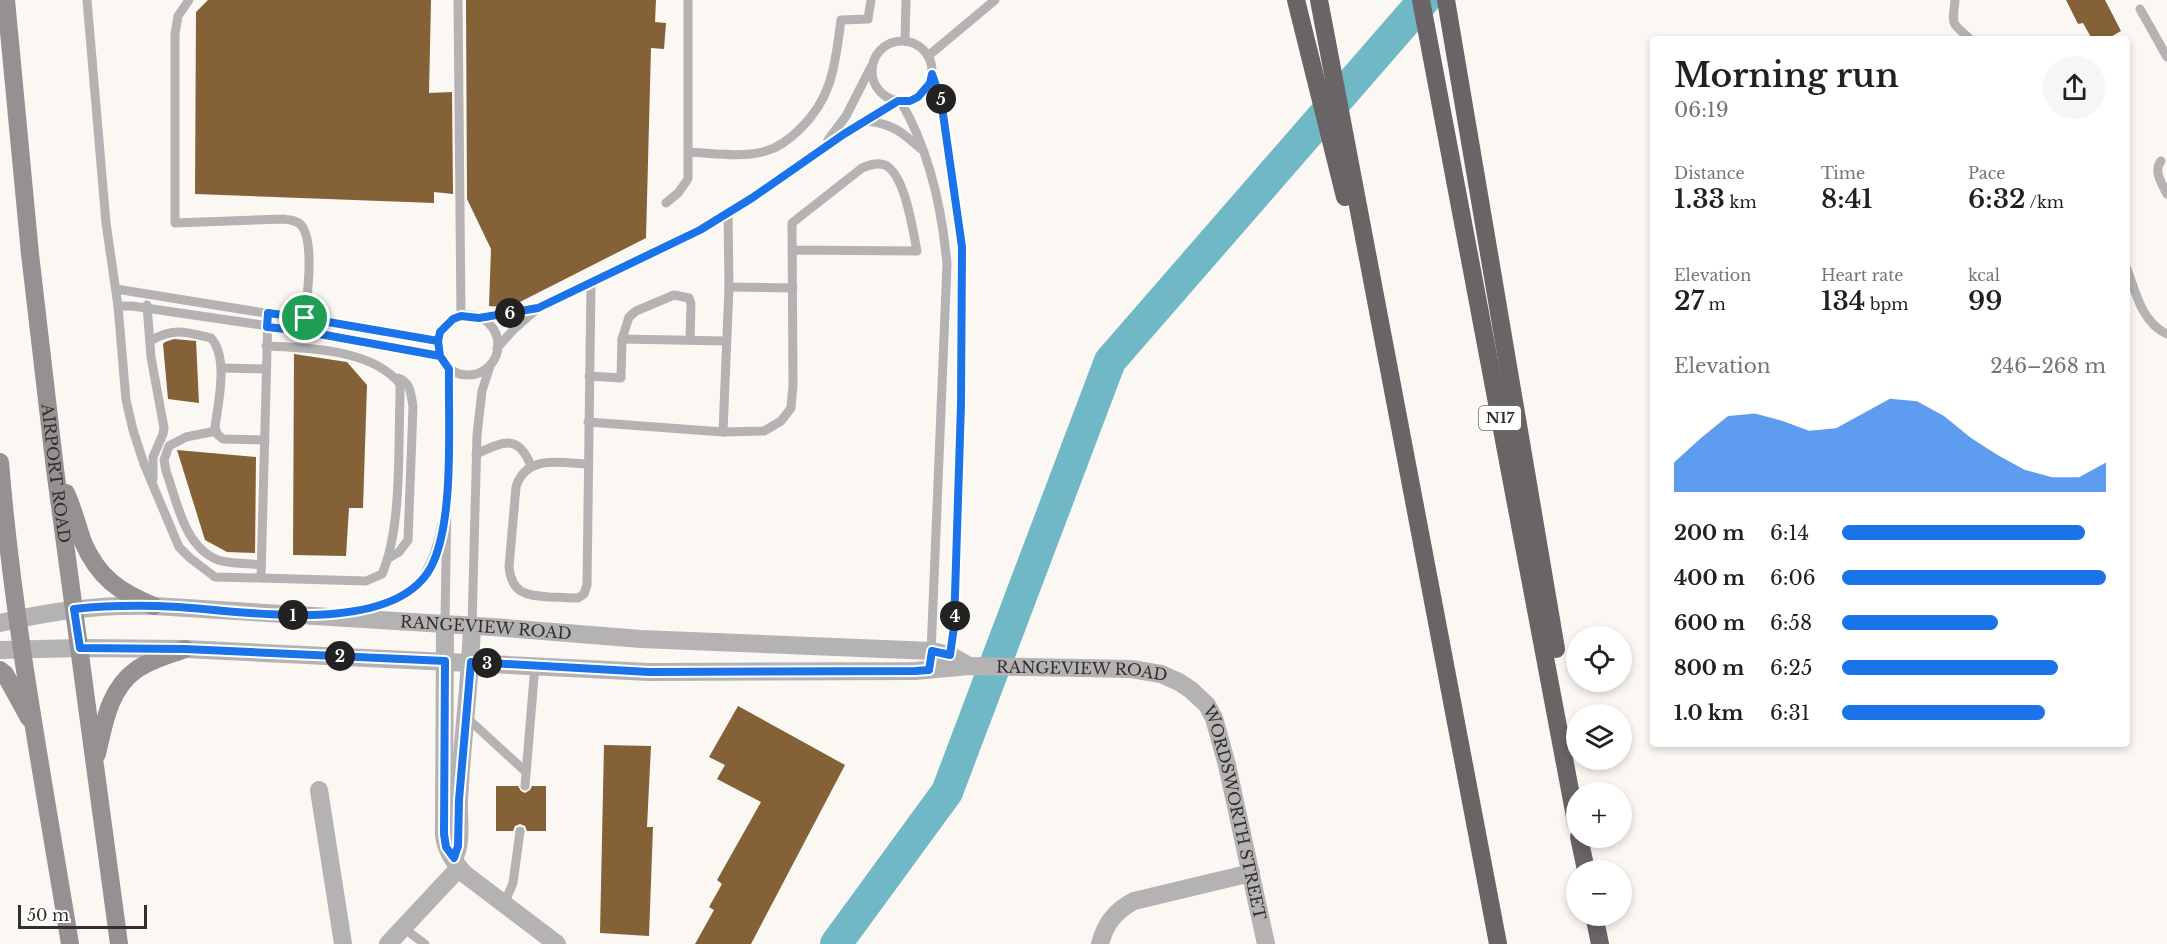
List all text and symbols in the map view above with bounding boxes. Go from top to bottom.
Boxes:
text: Morning run [1674,55,1899,96]
button: share [2043,56,2106,119]
pin: 5 [926,84,956,114]
text: 5 [936,89,946,109]
text: 06:19 [1674,98,1729,122]
text: Distance [1674,163,1745,183]
text: Time [1821,163,1865,183]
text: Pace [1968,163,2005,183]
text: 1.33 [1674,183,1725,215]
text: 8:41 [1821,183,1873,215]
text: 6:32 [1968,183,2026,215]
text: km [1725,192,1757,212]
text: /km [2026,192,2064,212]
text: Elevation [1674,265,1751,285]
text: Heart rate [1821,265,1903,285]
text: kcal [1968,265,2000,285]
text: 27 [1674,285,1704,317]
text: 134 [1821,285,1865,317]
text: 99 [1968,285,2003,317]
pin [279,292,330,343]
text: m [1704,294,1726,314]
text: bpm [1865,294,1909,314]
pin: 6 [495,298,525,328]
icon: arrive [288,301,321,334]
text: 6 [505,303,515,323]
text: Elevation [1674,354,1771,378]
text: 246–268 m [1990,354,2106,378]
street label: AIRPORT ROAD [37,402,75,544]
road number: N17 [1479,406,1521,430]
text: 200 m [1674,521,1745,545]
text: 6:14 [1770,521,1809,545]
text: 400 m [1674,566,1745,590]
text: 6:06 [1770,566,1816,590]
pin: 1 [278,600,308,630]
pin: 4 [940,601,970,631]
text: 1 [290,605,296,625]
text: 4 [950,606,960,626]
street label: RANGEVIEW ROAD [400,611,572,643]
text: 600 m [1674,611,1745,635]
text: 6:58 [1770,611,1812,635]
map controls [1566,626,1632,926]
button: locate [1566,626,1632,692]
pin: 2 [325,641,355,671]
text: 2 [335,646,345,666]
pin: 3 [472,648,502,678]
text: 3 [482,653,492,673]
text: 800 m [1674,656,1744,680]
text: 6:25 [1770,656,1812,680]
street label: RANGEVIEW ROAD [996,657,1169,685]
street label: WORDSWORTH STREET [1199,701,1270,922]
text: 1.0 km [1674,701,1743,725]
text: 6:31 [1770,701,1810,725]
button: layers [1566,704,1632,770]
button: + [1566,782,1632,848]
button: − [1566,860,1632,926]
scale bar [18,902,147,930]
text: 50 m [27,905,69,925]

